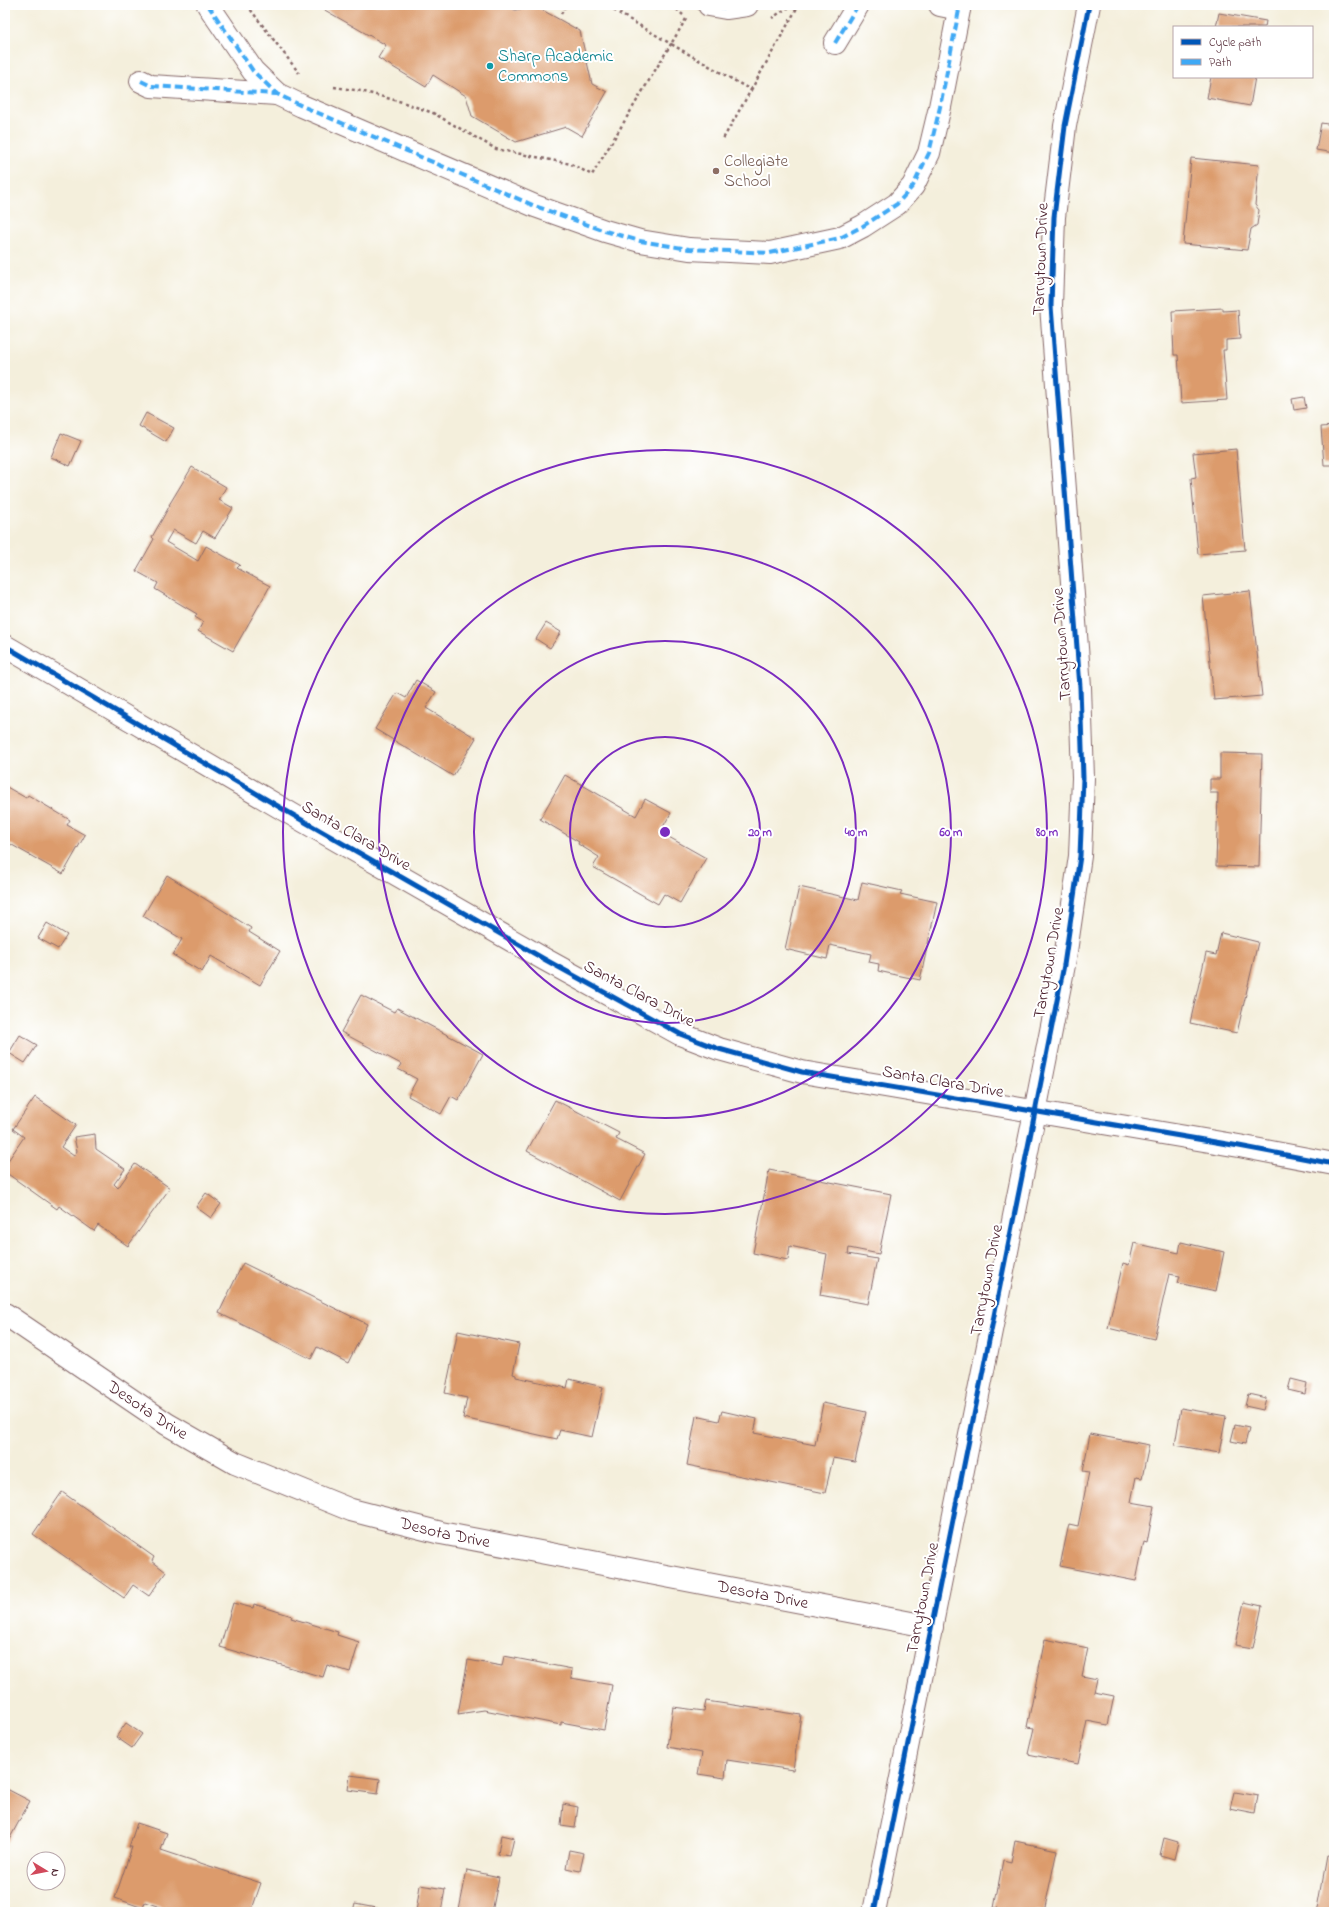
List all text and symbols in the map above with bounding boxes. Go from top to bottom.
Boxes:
legend [1173,26,1313,78]
text: Cycle path [1209,34,1261,53]
place label: Sharp Academic Commons [498,44,614,89]
text: Path [1209,54,1232,72]
marker: Sharp Academic Commons [485,61,495,71]
place label: Collegiate School [724,149,789,194]
marker: Collegiate School [711,166,721,176]
street label: Tarrytown Drive [1027,202,1056,316]
street label: Tarrytown Drive [1046,586,1079,701]
street label: Santa Clara Drive [296,794,416,878]
text: 20 m [747,824,772,842]
text: 40 m [844,824,868,842]
text: 60 m [939,824,963,842]
text: 80 m [1035,824,1059,842]
centre of rings [658,825,672,839]
street label: Tarrytown Drive [1027,905,1072,1021]
street label: Santa Clara Drive [579,954,700,1034]
street label: Santa Clara Drive [880,1059,1006,1105]
street label: Tarrytown Drive [964,1222,1011,1338]
street label: Desota Drive [101,1374,193,1446]
street label: Desota Drive [396,1510,493,1555]
street label: Tarrytown Drive [900,1540,947,1656]
street label: Desota Drive [714,1573,811,1616]
north arrow [26,1851,66,1891]
text: N [46,1868,63,1878]

